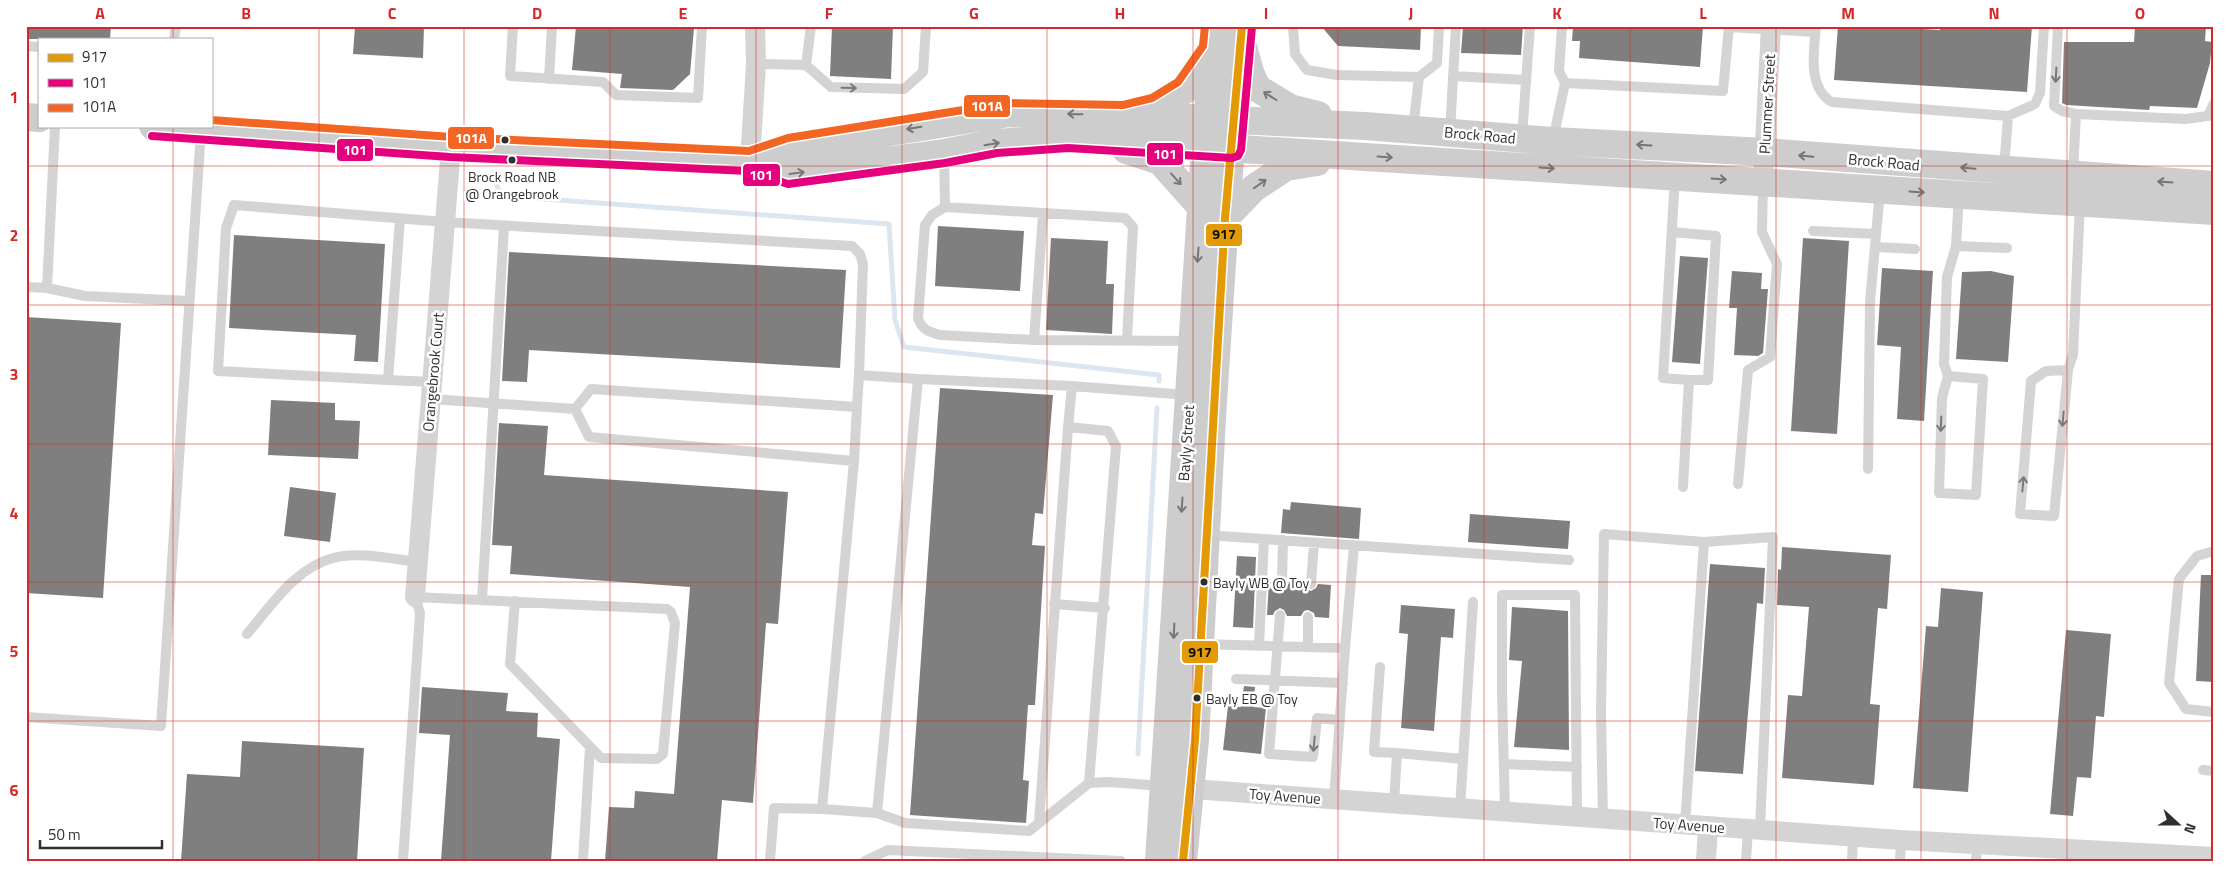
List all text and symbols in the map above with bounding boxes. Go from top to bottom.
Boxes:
text: A [95,1,105,25]
text: B [241,1,251,25]
text: C [388,1,397,25]
text: D [532,1,542,25]
text: E [679,1,688,25]
text: F [825,1,834,25]
text: G [969,1,979,25]
text: H [1115,1,1125,25]
text: I [1264,1,1268,25]
text: J [1409,1,1413,25]
text: K [1552,1,1562,25]
text: L [1699,1,1707,25]
text: M [1841,1,1855,25]
text: N [1988,1,2000,25]
text: O [2135,1,2145,25]
legend [38,38,212,128]
text: 917 [82,45,107,68]
street label: Plummer Street [1753,53,1781,155]
one-way arrow [2051,67,2060,83]
text: 101 [82,71,107,94]
one-way arrow [841,83,857,92]
text: 1 [10,85,18,109]
one-way arrow [1263,91,1277,101]
line badge: 101A [963,94,1011,118]
text: 101A [82,95,116,118]
text: 101A [971,95,1004,116]
one-way arrow [1068,109,1084,119]
street label: Brock Road [1443,120,1517,150]
one-way arrow [907,124,923,134]
line badge: 101A [447,126,495,150]
text: 101A [455,127,488,148]
unlabelled marker [500,135,510,145]
line badge: 101 [336,138,374,162]
one-way arrow [984,138,1000,148]
text: 101 [343,139,367,160]
one-way arrow [1636,141,1652,150]
line badge: 101 [1146,142,1184,166]
text: 101 [1153,143,1177,164]
street label: Brock Road [1847,147,1921,177]
one-way arrow [1798,151,1814,160]
one-way arrow [1376,153,1392,162]
marker: Brock Road NB @ Orangebrook [507,155,517,165]
line badge: 101 [742,163,781,187]
one-way arrow [1538,163,1554,172]
text: 101 [749,164,773,185]
one-way arrow [1960,164,1976,173]
place label: Brock Road NB @ Orangebrook [465,166,559,204]
one-way arrow [789,167,805,177]
one-way arrow [1171,172,1182,185]
one-way arrow [1711,174,1727,183]
one-way arrow [2157,177,2173,186]
one-way arrow [1253,179,1267,189]
one-way arrow [1908,187,1924,196]
text: 2 [10,223,18,247]
line badge: 917 [1205,223,1243,247]
text: 917 [1212,223,1236,244]
one-way arrow [1193,247,1202,263]
street label: Orangebrook Court [416,311,450,433]
text: 3 [10,362,18,386]
street label: Bayly Street [1172,403,1200,482]
one-way arrow [2058,410,2068,426]
one-way arrow [1936,416,1946,432]
one-way arrow [2018,476,2027,492]
one-way arrow [1177,497,1186,513]
text: 4 [10,501,19,525]
place label: Bayly WB @ Toy [1213,572,1310,593]
marker: Bayly WB @ Toy [1199,577,1209,587]
one-way arrow [1169,623,1178,639]
text: 5 [10,639,19,663]
line badge: 917 [1181,640,1219,664]
text: 917 [1188,641,1212,662]
place label: Bayly EB @ Toy [1206,688,1298,709]
marker: Bayly EB @ Toy [1192,693,1202,703]
one-way arrow [1309,736,1319,752]
text: 6 [10,778,19,802]
street label: Toy Avenue [1248,782,1322,810]
north arrow [2152,800,2202,850]
street label: Toy Avenue [1652,811,1726,839]
scale bar [40,817,162,849]
text: N [2179,821,2202,837]
text: 50 m [48,823,81,846]

